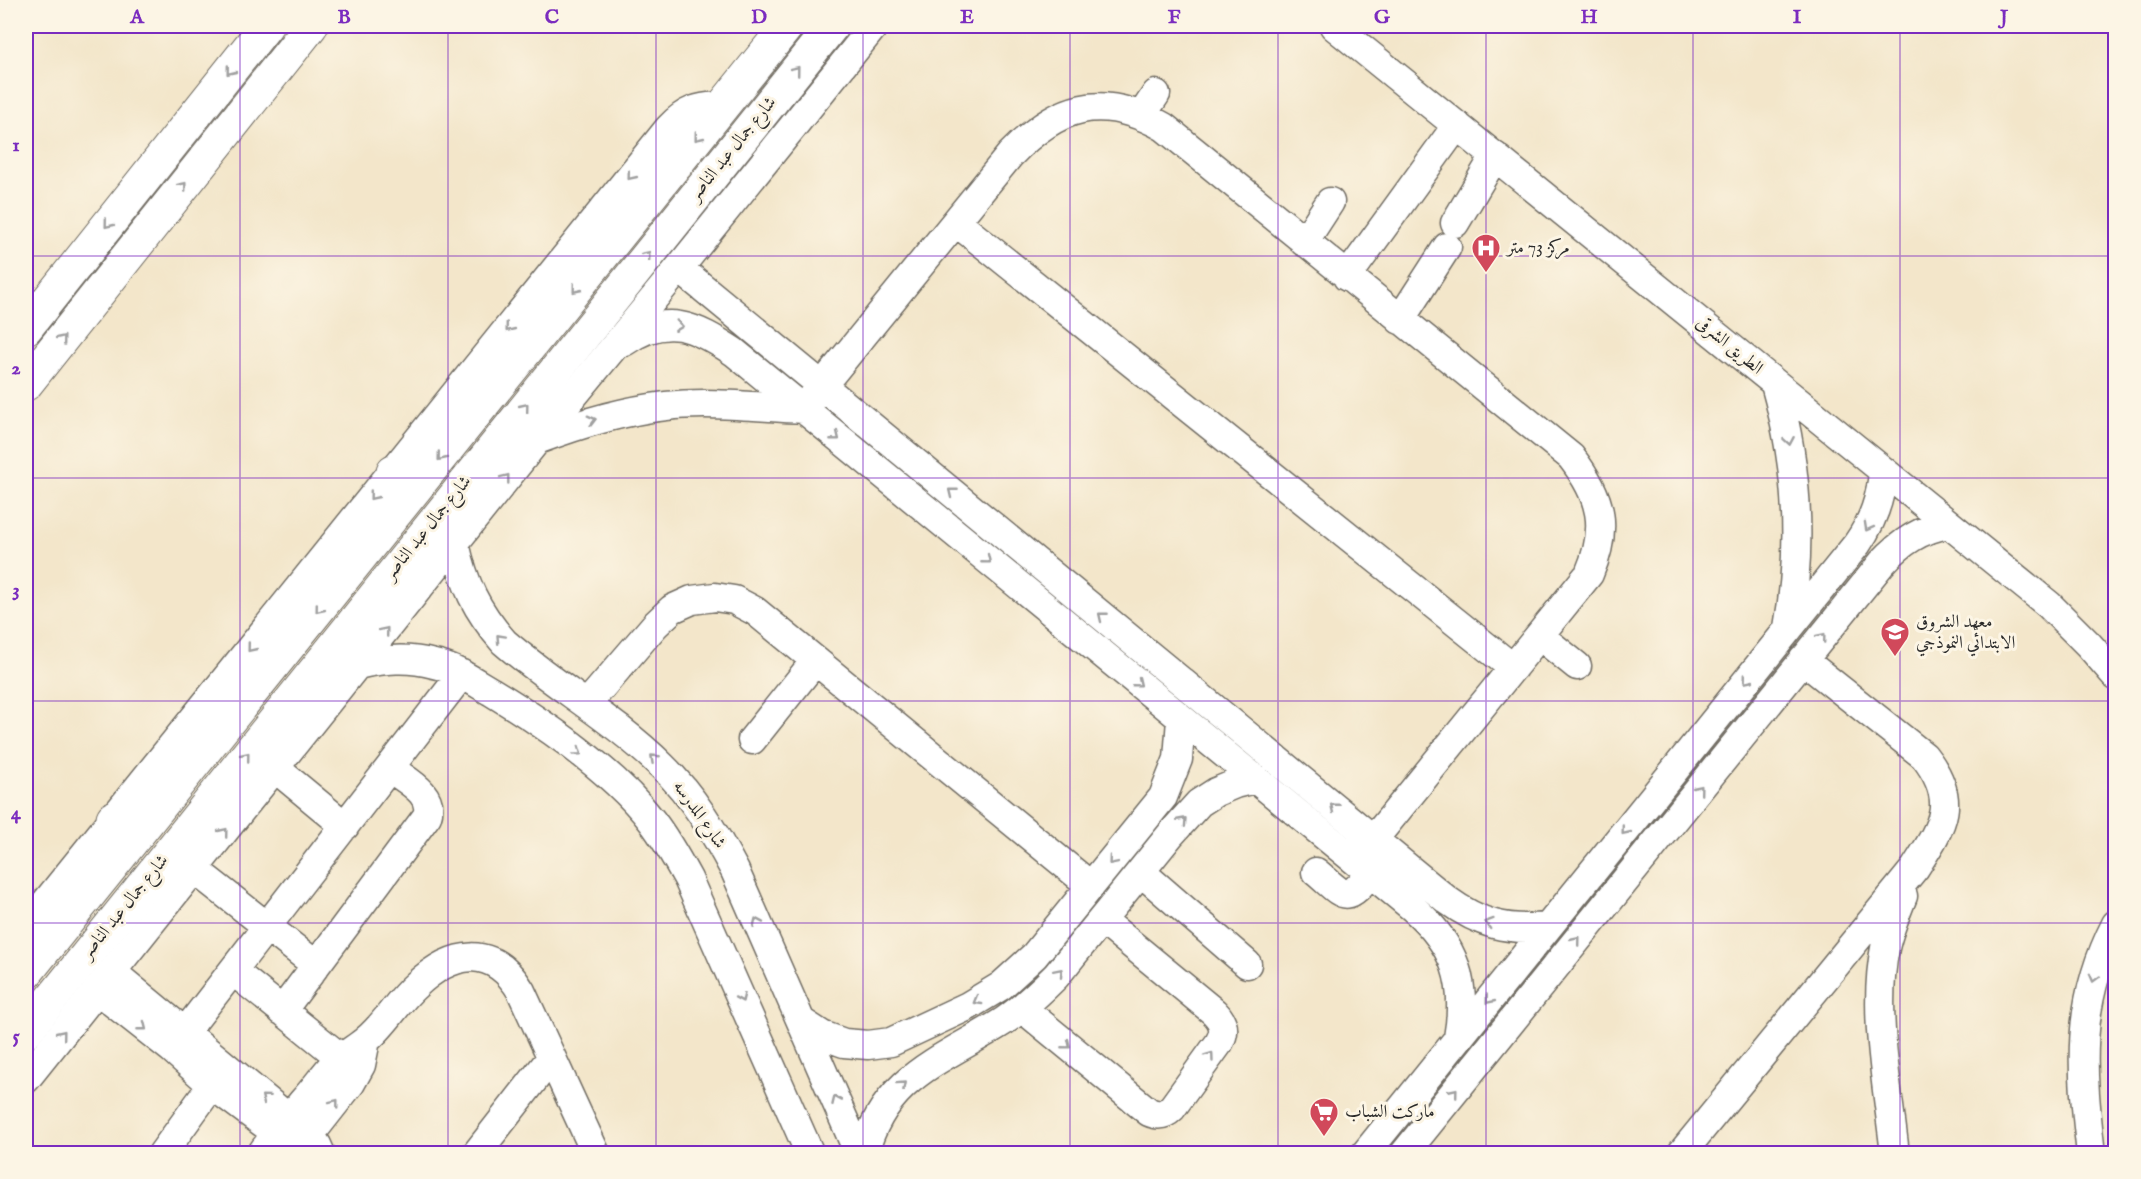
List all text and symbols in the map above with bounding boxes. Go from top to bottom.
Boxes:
text: A [129,5,145,30]
text: B [337,5,351,30]
text: C [545,5,559,30]
text: D [751,5,767,30]
text: E [960,5,974,30]
text: F [1168,5,1181,30]
text: G [1374,5,1391,30]
text: H [1580,5,1598,30]
text: I [1793,5,1802,30]
text: J [1997,5,2009,30]
one-way arrow [226,64,237,75]
one-way arrow [789,66,800,77]
street label: شارع جمال عبد الناصر [683,92,784,209]
one-way arrow [695,130,706,141]
text: 1 [12,133,20,158]
one-way arrow [627,169,638,180]
one-way arrow [176,182,187,193]
one-way arrow [105,217,116,228]
hospital icon: مركز 73 متر [1470,232,1502,274]
place label: مركز 73 متر [1505,237,1570,260]
one-way arrow [640,250,651,261]
one-way arrow [573,282,584,293]
street label: الطريق الشرقى [1691,312,1768,380]
one-way arrow [674,319,683,332]
one-way arrow [505,321,516,332]
one-way arrow [54,334,65,345]
text: 2 [11,356,21,381]
one-way arrow [518,403,529,414]
one-way arrow [587,415,597,428]
one-way arrow [830,429,841,440]
one-way arrow [1782,435,1795,445]
one-way arrow [437,450,448,461]
street label: شارع جمال عبد الناصر [378,471,479,588]
one-way arrow [499,474,510,485]
one-way arrow [370,489,381,500]
one-way arrow [948,489,959,500]
one-way arrow [1863,520,1875,531]
one-way arrow [981,553,992,564]
text: 3 [12,578,20,603]
one-way arrow [315,602,326,613]
place label: معهد الشروق الابتدائي النموذجي [1916,611,2015,657]
one-way arrow [1098,612,1109,623]
school or university icon: معهد الشروق الابتدائي النموذجي [1879,616,1911,658]
one-way arrow [377,627,388,638]
one-way arrow [1814,633,1825,644]
one-way arrow [497,634,508,645]
one-way arrow [247,641,258,652]
one-way arrow [1744,673,1755,684]
one-way arrow [1132,676,1143,687]
one-way arrow [572,744,583,755]
one-way arrow [238,751,249,762]
one-way arrow [650,755,661,766]
street label: شارع المدرسه [666,776,731,855]
one-way arrow [1692,784,1703,795]
text: 4 [11,801,22,826]
one-way arrow [1330,803,1341,814]
one-way arrow [1176,817,1187,827]
one-way arrow [1621,825,1632,836]
one-way arrow [216,828,227,839]
street label: شارع جمال عبد الناصر [75,850,176,967]
one-way arrow [1108,854,1119,865]
one-way arrow [752,917,764,928]
one-way arrow [1484,918,1495,930]
one-way arrow [1569,936,1580,947]
one-way arrow [1052,968,1063,979]
one-way arrow [2089,973,2102,983]
one-way arrow [734,991,746,1002]
one-way arrow [973,993,983,1005]
one-way arrow [1485,993,1496,1004]
one-way arrow [136,1019,147,1030]
text: 5 [12,1024,20,1049]
one-way arrow [55,1030,66,1041]
one-way arrow [1061,1037,1072,1048]
one-way arrow [1202,1052,1213,1063]
one-way arrow [895,1082,906,1093]
one-way arrow [1446,1088,1457,1099]
one-way arrow [261,1095,272,1106]
one-way arrow [831,1095,843,1106]
supermarket icon: ماركت الشباب [1308,1096,1340,1138]
one-way arrow [328,1099,339,1110]
place label: ماركت الشباب [1345,1101,1435,1124]

